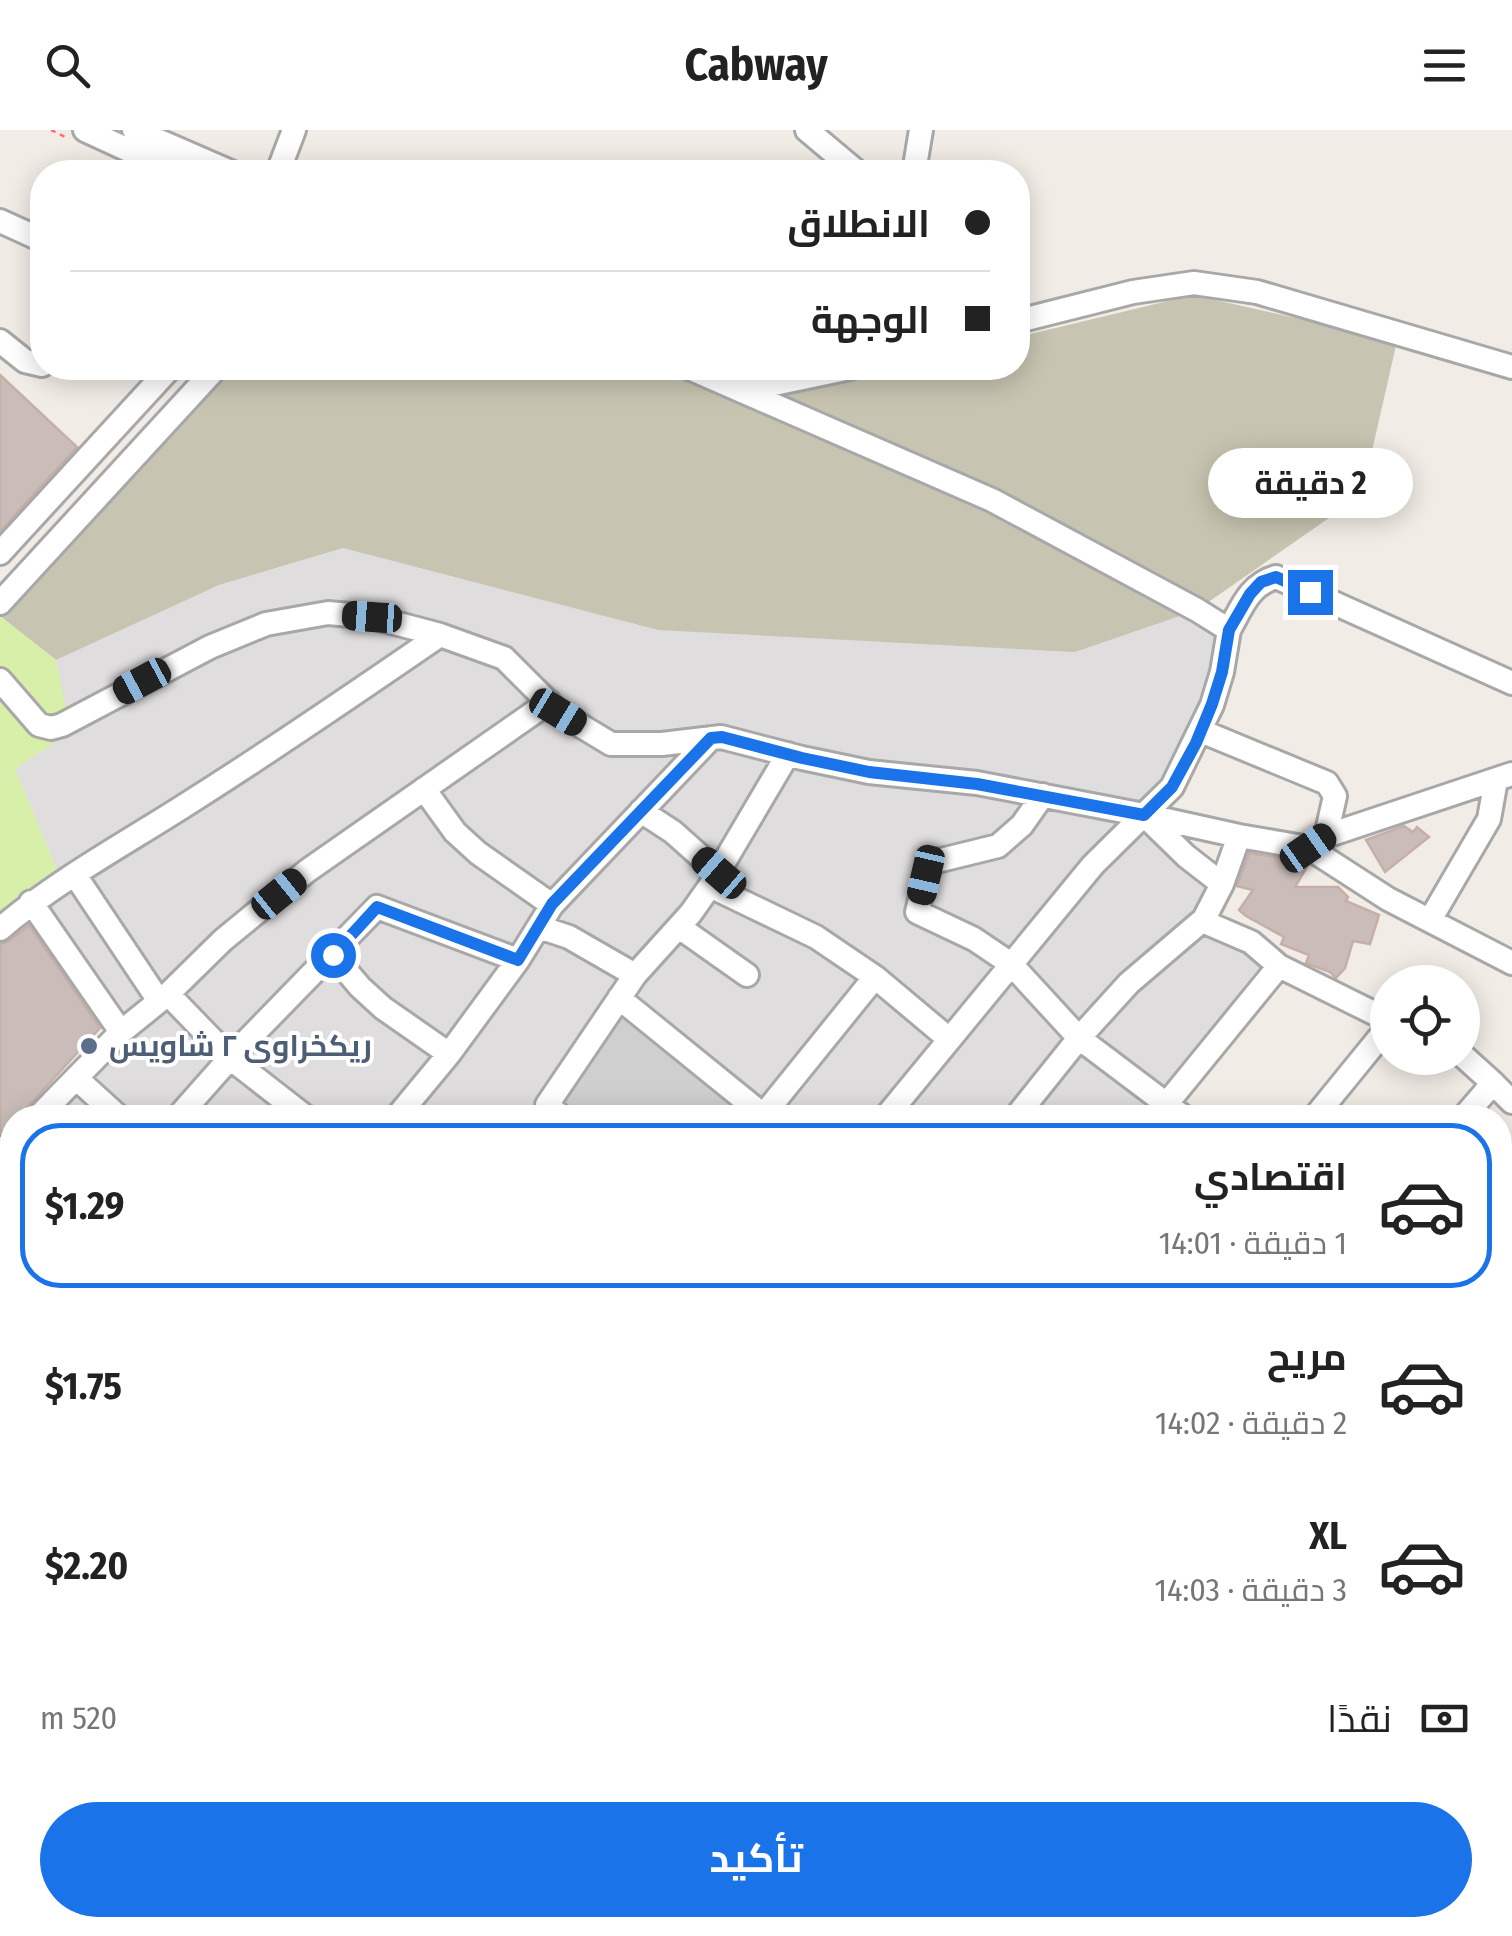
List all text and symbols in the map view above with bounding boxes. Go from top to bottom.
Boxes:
icon: search [40,38,95,93]
text: Cabway [684,38,828,92]
icon: menu [1417,38,1472,93]
text: الانطلاق [787,201,930,247]
text: الوجهة [811,297,930,343]
callout: 2 دقيقة [1208,447,1412,517]
text: 2 دقيقة [1255,464,1366,502]
route end [1288,570,1333,615]
car [341,600,403,634]
car [108,654,176,708]
car [525,684,591,740]
car [1275,819,1341,877]
car [687,842,751,904]
car [905,842,947,908]
car [246,863,312,925]
route start [311,933,356,978]
map controls [1370,965,1480,1075]
button: locate [1370,965,1480,1075]
place label: ريكخراوى ۲ شاويس [109,1028,372,1064]
marker: ريكخراوى ۲ شاويس [78,1035,100,1057]
text: اقتصادي [1194,1154,1347,1200]
icon: car [1377,1161,1467,1251]
text: $1.29 [45,1183,124,1229]
text: 1 دقيقة · 14:01 [1159,1224,1347,1262]
text: مريح [1267,1334,1347,1380]
icon: car [1377,1341,1467,1431]
text: $1.75 [45,1363,122,1409]
text: 2 دقيقة · 14:02 [1155,1404,1347,1442]
text: XL [1309,1513,1347,1559]
icon: car [1377,1521,1467,1611]
text: $2.20 [45,1543,128,1589]
text: 3 دقيقة · 14:03 [1154,1571,1347,1609]
icon: cash [1417,1691,1472,1746]
text: نقدًا [1327,1696,1392,1742]
text: 520 m [40,1699,117,1737]
button: تأكيد [40,1802,1472,1917]

